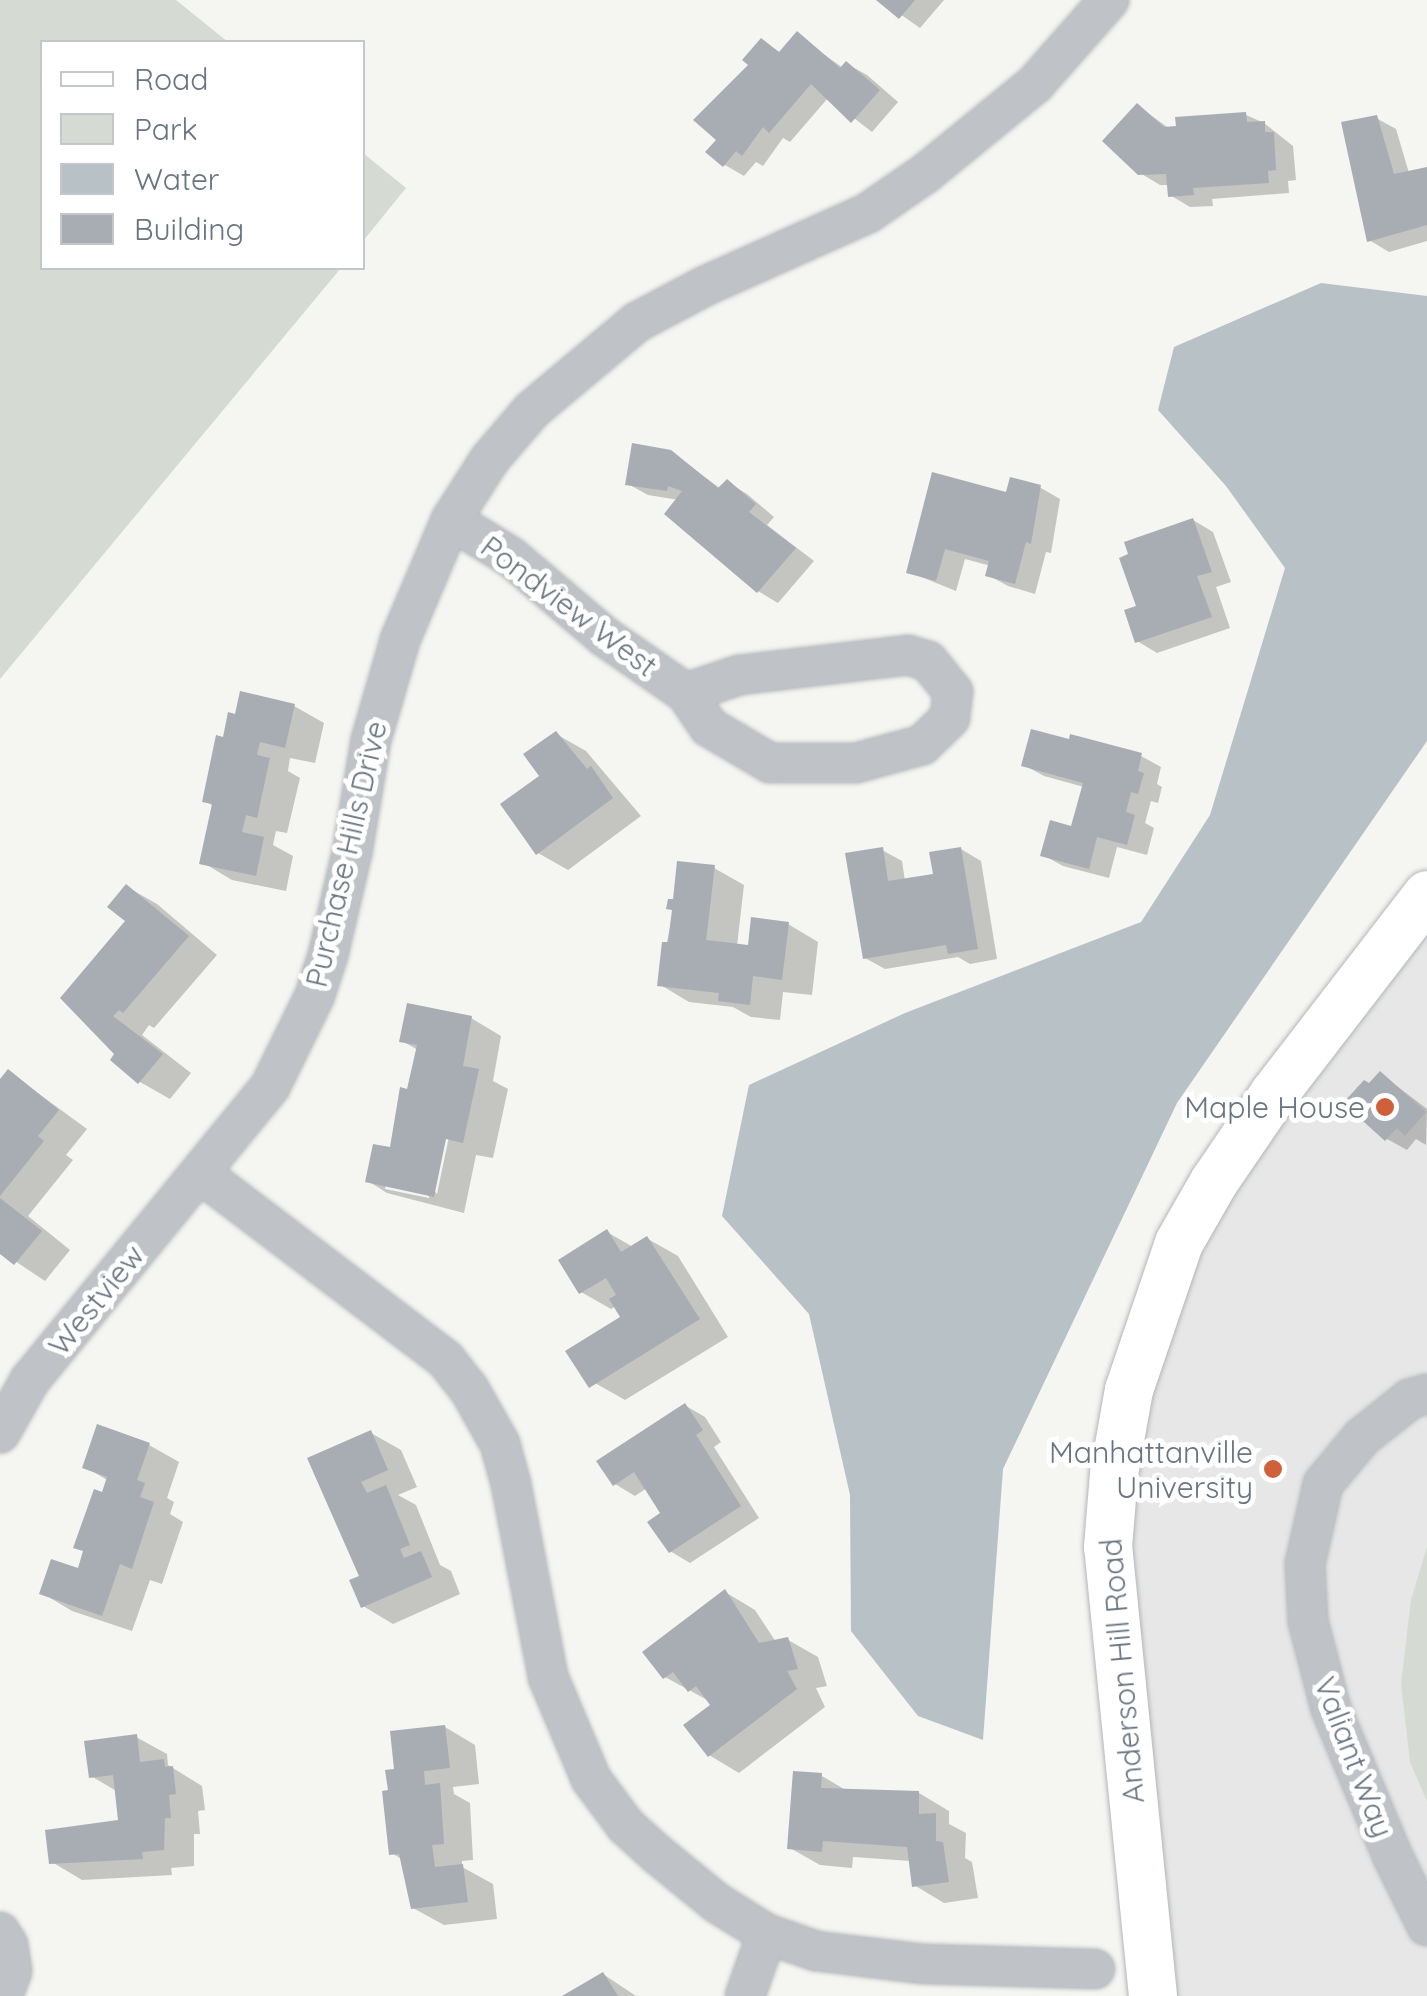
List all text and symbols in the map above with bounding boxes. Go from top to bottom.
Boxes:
legend [40,40,365,270]
text: Road [134,60,208,98]
text: Park [134,110,198,148]
text: Water [134,160,219,198]
text: Building [134,210,244,248]
street label: Pondview West [474,528,664,684]
street label: Purchase Hills Drive [298,717,394,991]
place label: Maple House [1184,1089,1365,1125]
marker: Maple House [1374,1096,1396,1118]
street label: Westview [41,1238,151,1362]
place label: Manhattanville University [1049,1434,1253,1504]
marker: Manhattanville University [1262,1458,1284,1480]
street label: Anderson Hill Road [1092,1537,1152,1805]
street label: Valiant Way [1307,1672,1401,1842]

